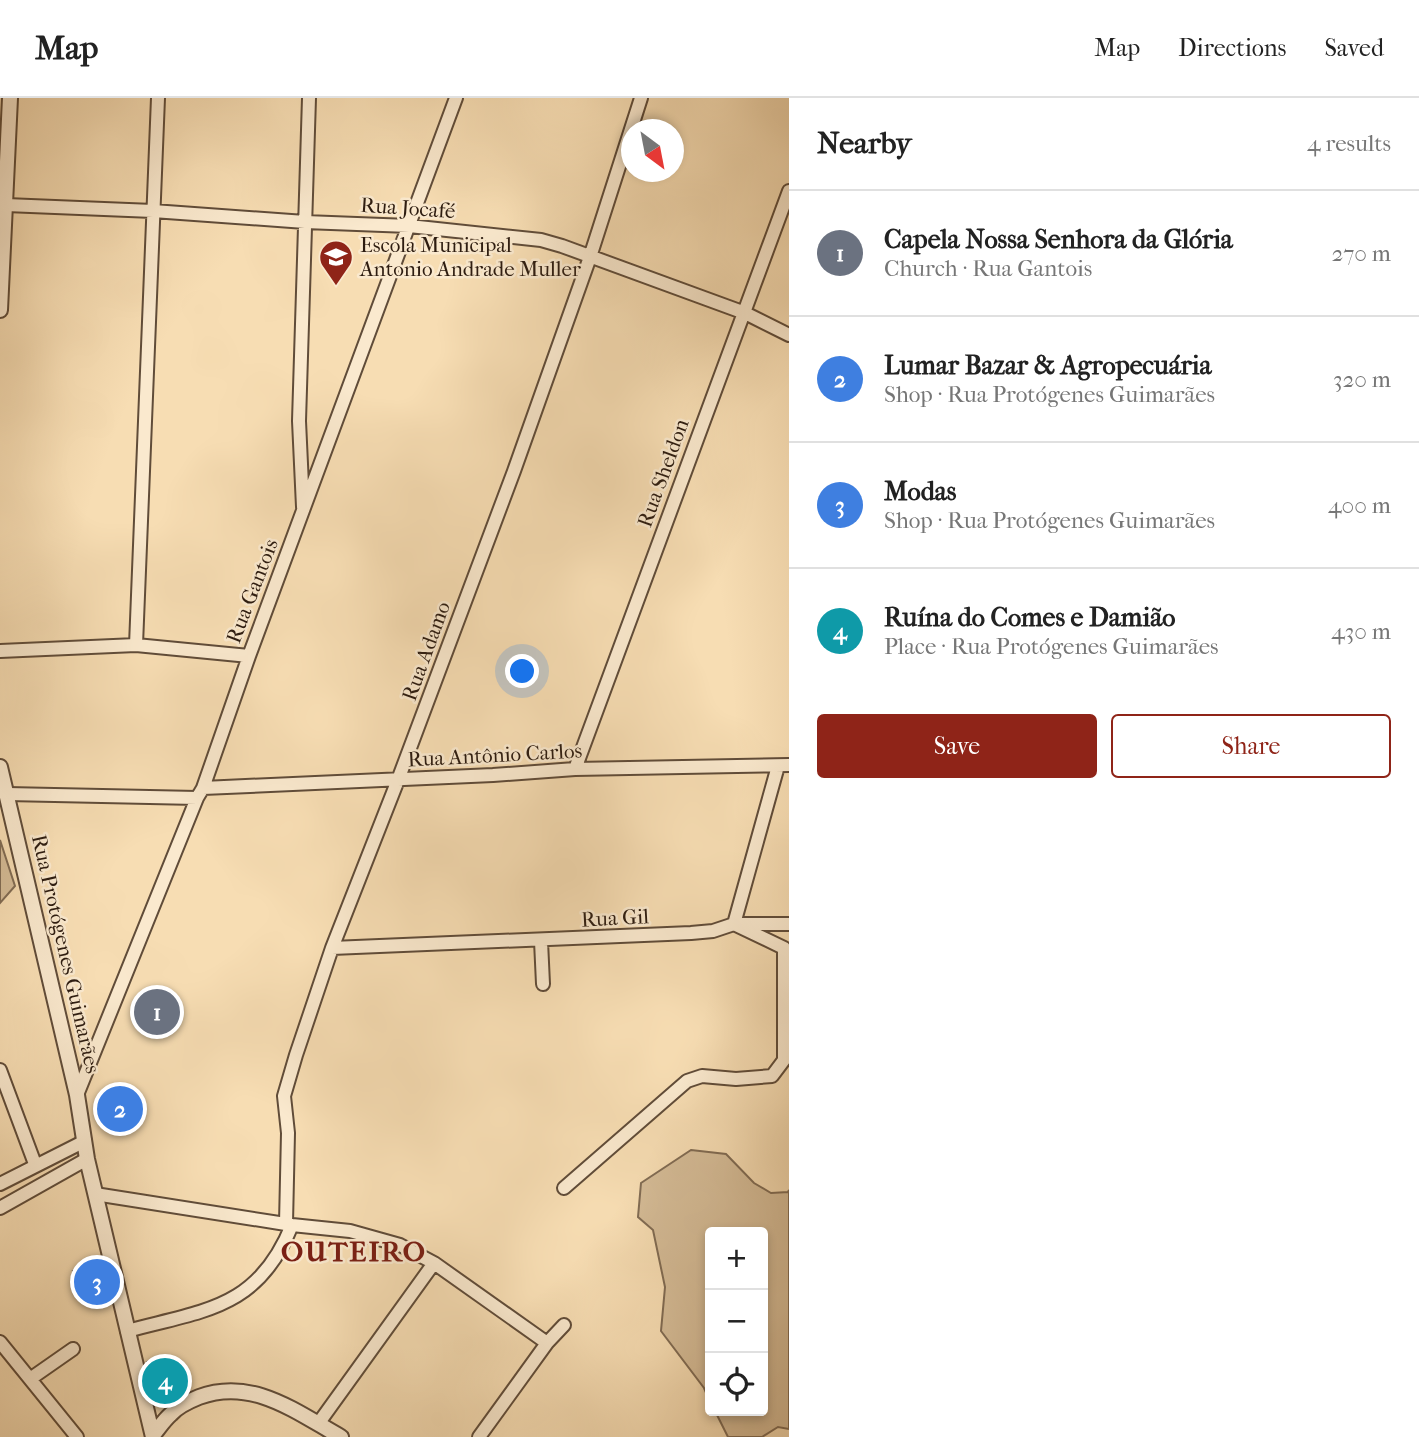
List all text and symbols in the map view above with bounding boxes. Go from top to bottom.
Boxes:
text: Map [35,29,98,68]
text: Map [1094,34,1140,62]
text: Directions [1178,34,1286,62]
text: Saved [1324,34,1384,62]
north arrow [621,119,684,182]
text: Nearby [817,126,912,161]
text: 4 results [1307,130,1391,157]
street label: Rua Jocafé [360,193,456,223]
text: Capela Nossa Senhora da Glória [884,224,1233,255]
place label: Escola Municipal Antonio Andrade Muller [359,233,581,281]
school or university icon: Escola Municipal Antonio Andrade Muller [317,238,355,287]
text: 1 [836,240,844,267]
text: 270 m [1331,240,1391,267]
text: Church · Rua Gantois [884,255,1092,282]
text: Lumar Bazar & Agropecuária [884,350,1212,381]
text: 2 [834,366,846,393]
text: 320 m [1333,366,1391,393]
text: Shop · Rua Protógenes Guimarães [884,381,1215,408]
street label: Rua Sheldon [632,416,694,530]
text: Modas [884,476,956,507]
text: 3 [835,492,845,519]
text: 400 m [1328,492,1391,519]
text: Shop · Rua Protógenes Guimarães [884,507,1215,534]
street label: Rua Gantois [221,535,283,646]
street label: Rua Adamo [397,598,455,704]
text: Ruína do Comes e Damião [884,602,1175,633]
text: 4 [833,618,847,645]
text: 430 m [1331,618,1391,645]
text: Place · Rua Protógenes Guimarães [884,633,1219,660]
your location [505,654,539,688]
button: Save [817,714,1097,778]
button: Share [1111,714,1391,778]
street label: Rua Antônio Carlos [407,738,583,772]
street label: Rua Protógenes Guimarães [27,832,105,1076]
street label: Rua Gil [580,904,650,932]
pin: 1 [134,986,180,1038]
pin: 2 [97,1083,143,1135]
map controls [705,1227,768,1416]
button: + [705,1227,768,1290]
district label: OUTEIRO [281,1235,427,1268]
pin: 3 [74,1256,120,1308]
button: − [705,1290,768,1353]
button: locate [705,1353,768,1416]
pin: 4 [142,1355,188,1407]

